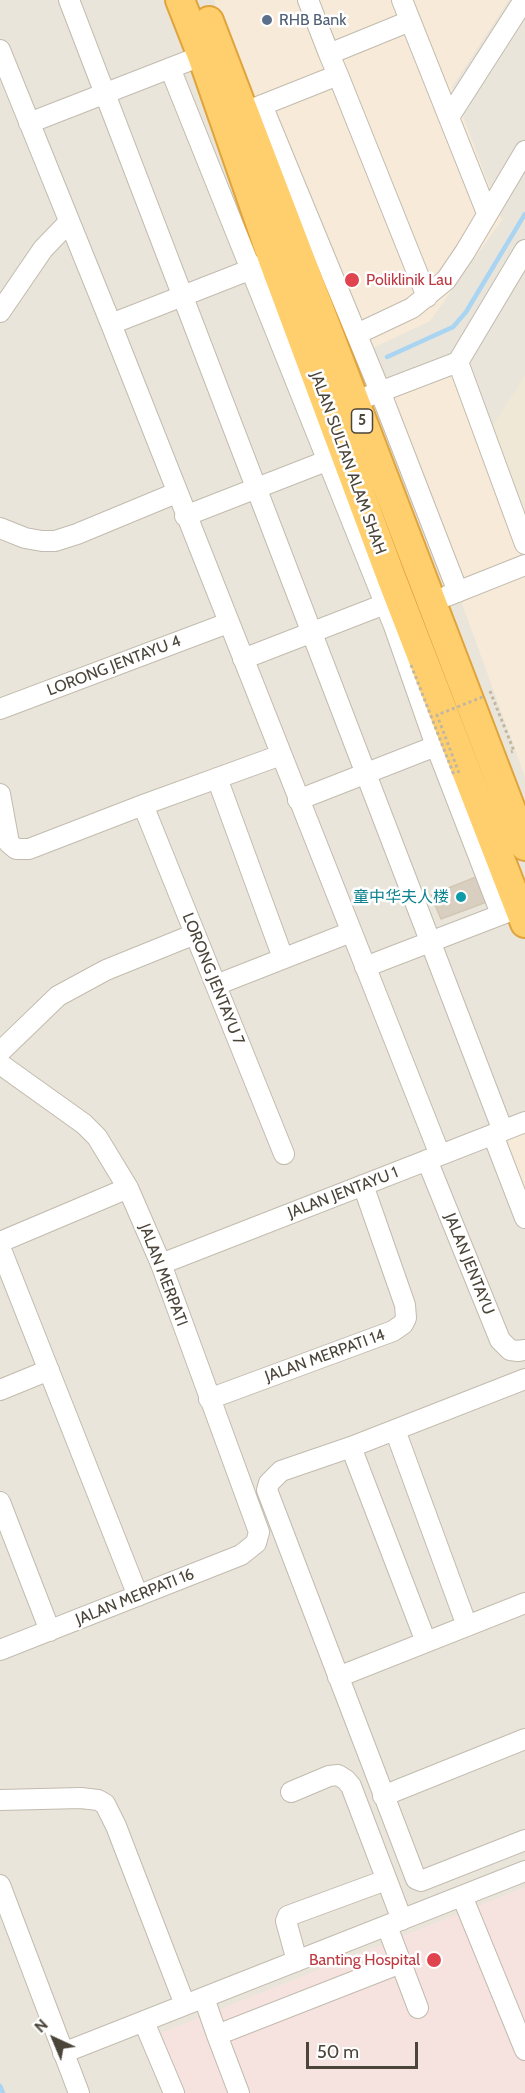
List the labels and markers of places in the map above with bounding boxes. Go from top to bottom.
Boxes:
place label: RHB Bank [279,10,346,30]
marker: RHB Bank [260,13,274,27]
place label: Poliklinik Lau [366,270,452,290]
marker: Poliklinik Lau [343,271,361,289]
place label: 童中华夫人楼 [353,887,449,907]
marker: 童中华夫人楼 [454,890,468,904]
place label: Banting Hospital [309,1950,420,1970]
marker: Banting Hospital [425,1951,443,1969]

